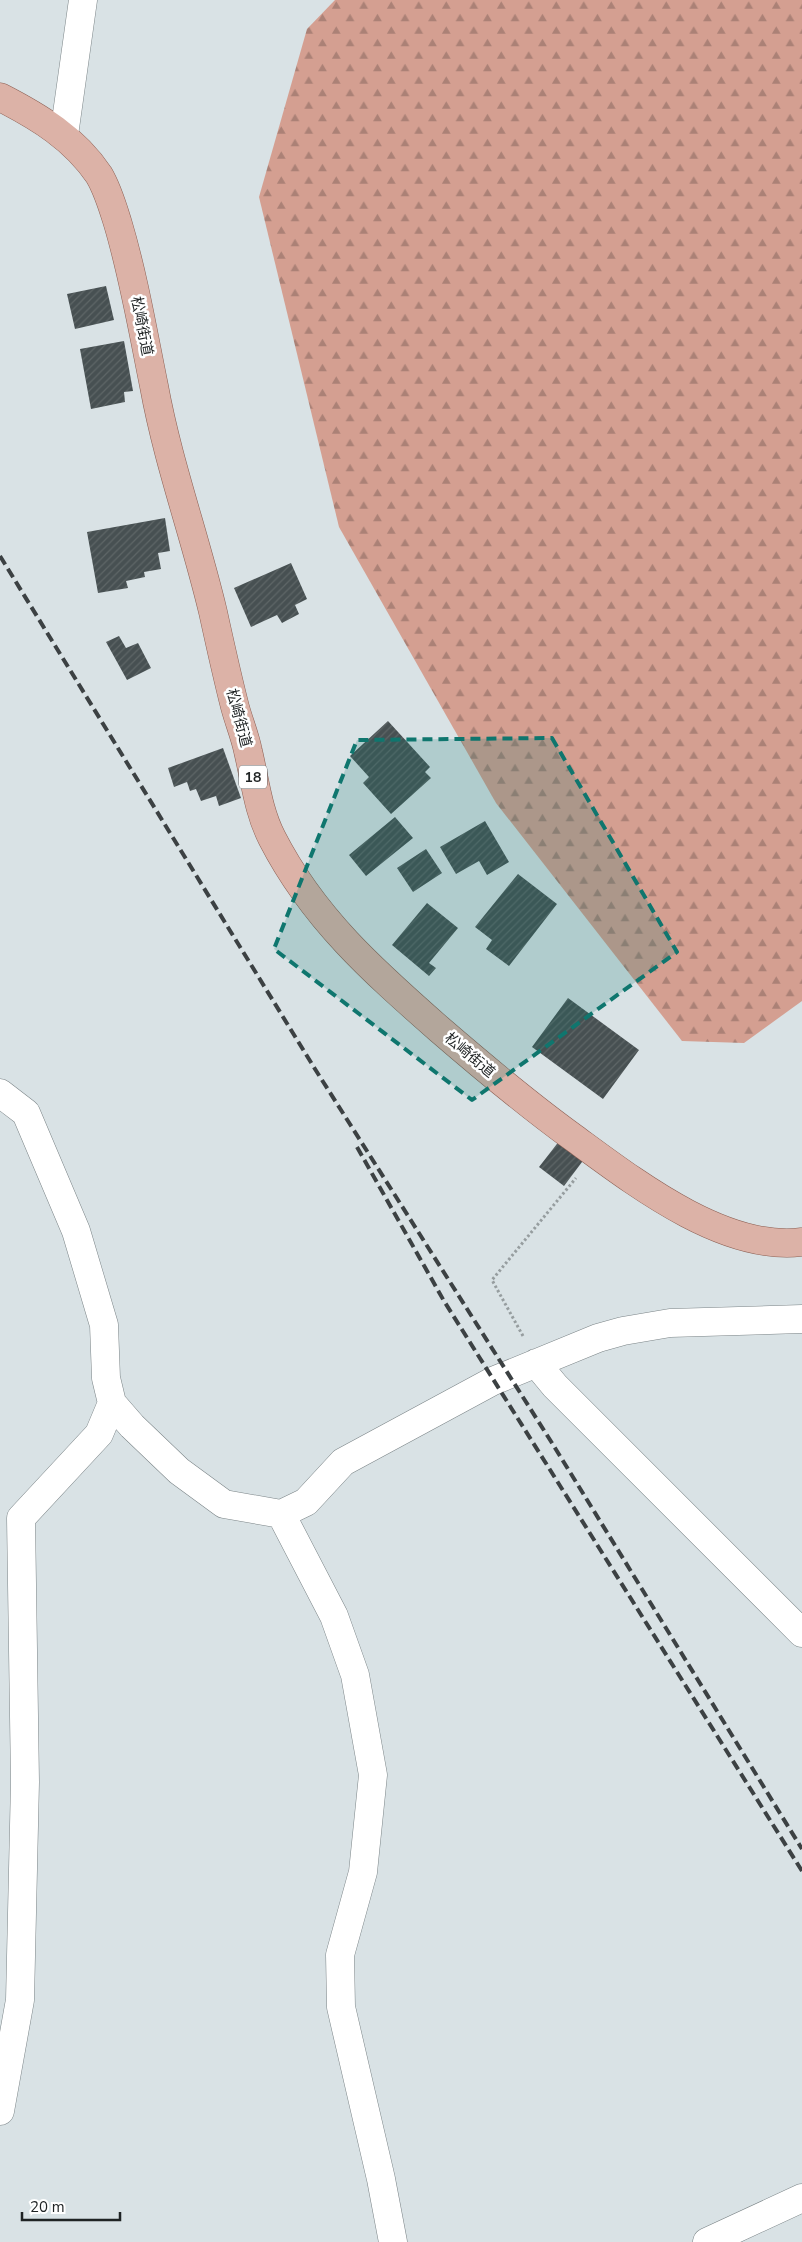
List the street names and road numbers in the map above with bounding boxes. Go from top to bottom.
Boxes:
street label: 松崎街道 [126,295,158,357]
street label: 松崎街道 [222,686,256,750]
road number: 18 [239,766,267,789]
street label: 松崎街道 [441,1028,499,1082]

